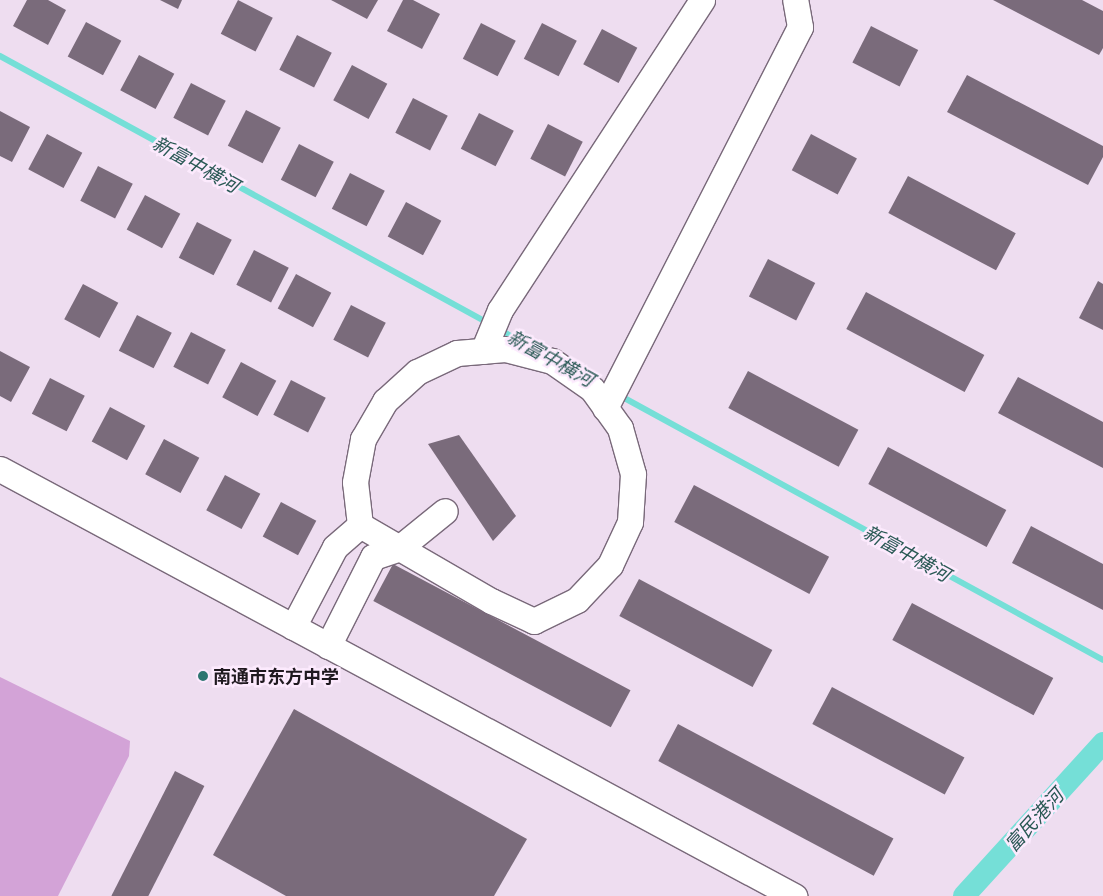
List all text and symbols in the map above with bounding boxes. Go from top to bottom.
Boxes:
water label: 新富中横河 [149,131,243,197]
water label: 新富中横河 [504,325,598,391]
water label: 新富中横河 [860,520,954,586]
place label: 南通市东方中学 [213,665,339,687]
marker: 南通市东方中学 [197,670,209,682]
water label: 富民港河 [1000,784,1068,856]

